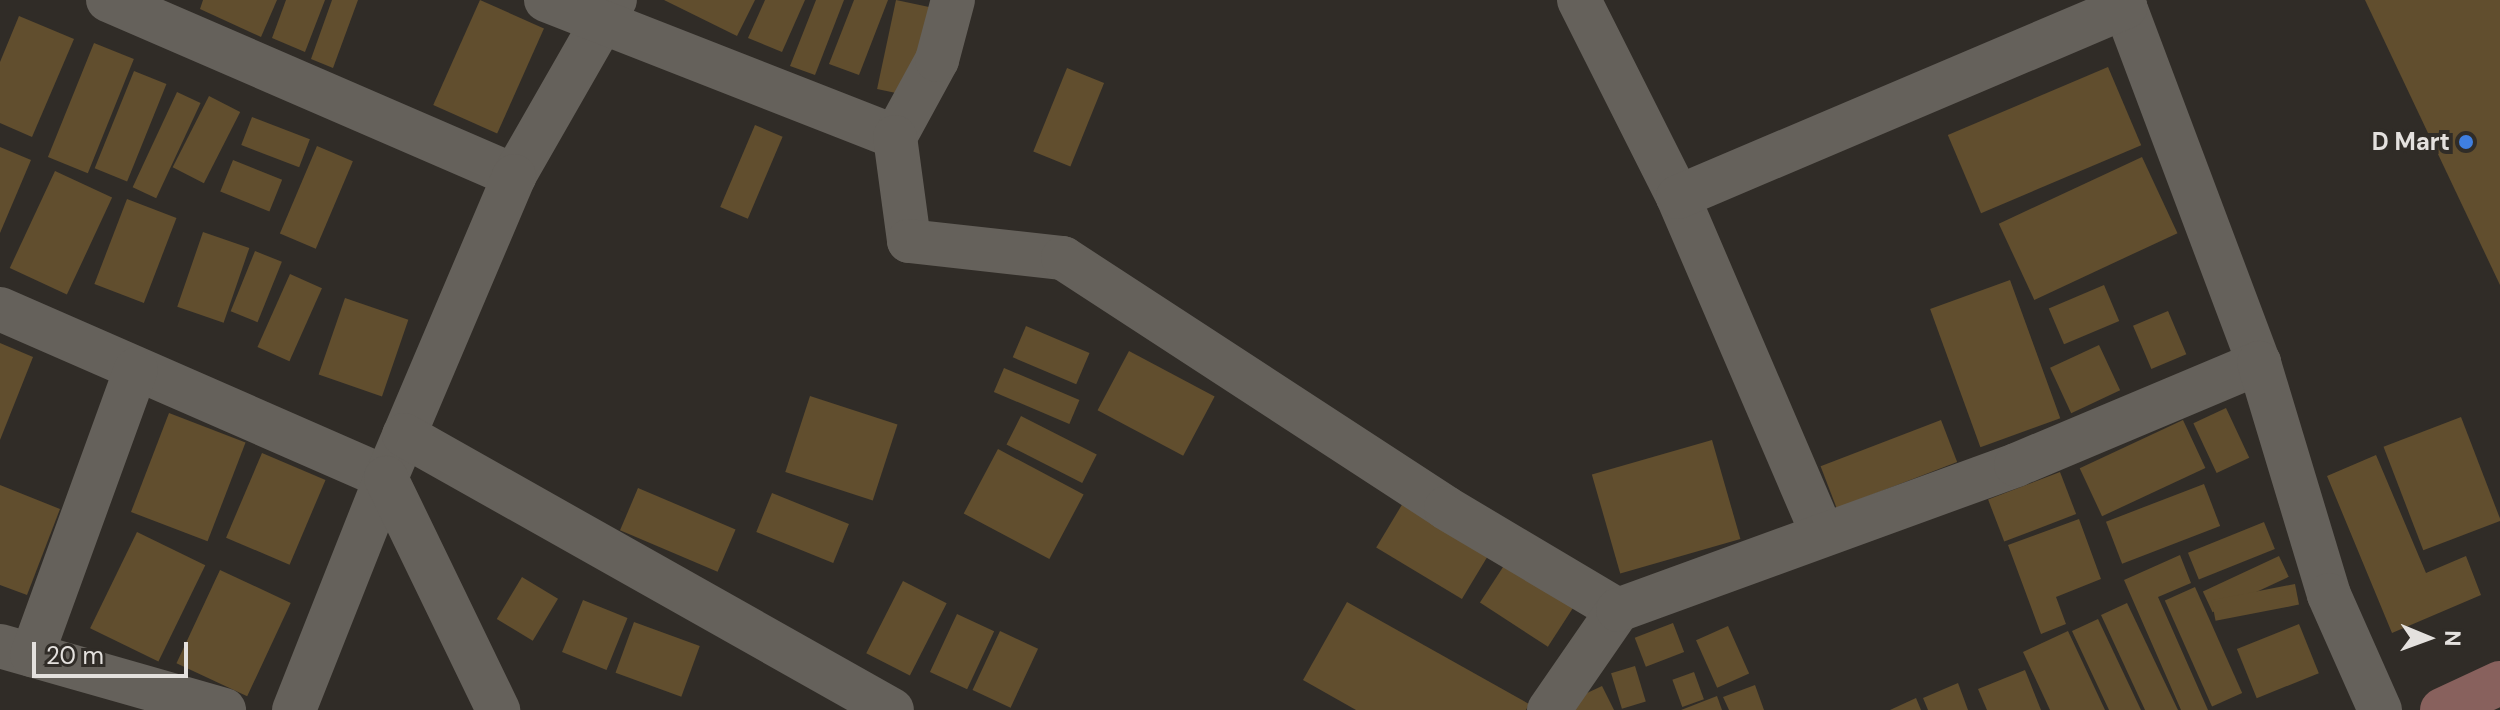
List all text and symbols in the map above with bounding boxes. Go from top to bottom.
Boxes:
place label: D Mart [2372,128,2450,156]
marker: D Mart [2457,133,2475,151]
north arrow [2388,598,2468,678]
scale bar [36,626,192,676]
text: N [2438,630,2467,647]
text: 20 m [46,640,104,671]

